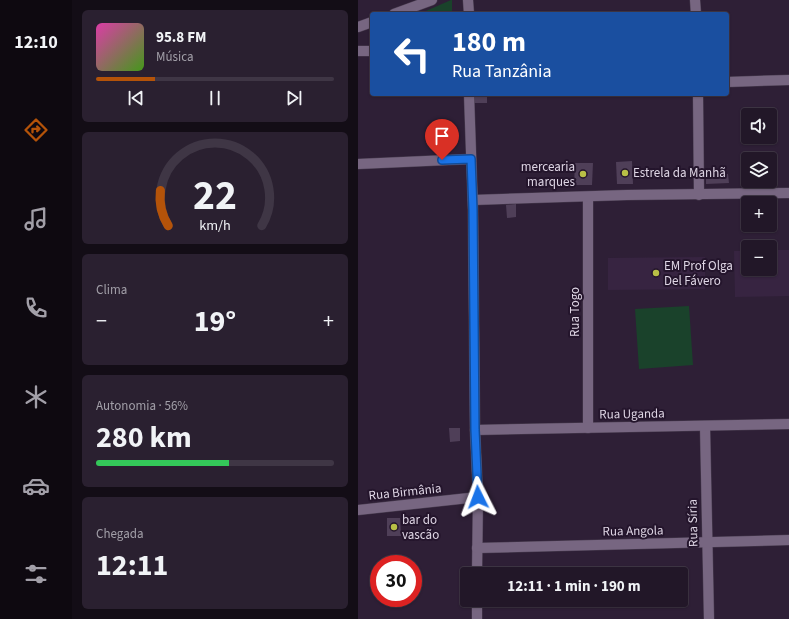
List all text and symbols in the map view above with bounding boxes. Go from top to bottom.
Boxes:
text: 180 m [452,22,526,62]
text: 95.8 FM [156,27,207,48]
icon: left [386,28,438,80]
text: 12:10 [14,30,58,55]
text: Música [156,48,194,66]
text: Rua Tanzânia [452,59,552,84]
icon: previous [125,87,147,109]
icon: pause [204,87,226,109]
icon: next [283,87,305,109]
map controls [741,108,777,276]
button: sound [741,108,777,144]
icon: directions [22,116,50,144]
pin [425,119,459,160]
icon: arrive [431,125,453,147]
button: layers [741,152,777,188]
place label: mercearia marques [521,158,576,191]
place label: Estrela da Manhã [633,164,726,182]
text: 22 [193,165,237,225]
marker: Estrela da Manhã [620,168,630,178]
marker: mercearia marques [578,169,588,179]
button: + [741,196,777,232]
icon: music [22,205,50,233]
text: km/h [199,214,231,235]
button: − [741,240,777,276]
place label: EM Prof Olga Del Fávero [664,257,733,290]
marker: EM Prof Olga Del Fávero [651,268,661,278]
text: Clima [96,281,127,299]
street label: Rua Togo [566,287,584,337]
icon: phone [22,294,50,322]
text: 19° [194,300,236,343]
text: − [96,305,107,337]
text: + [323,305,334,337]
icon: climate [22,383,50,411]
text: Autonomia · 56% [96,397,188,415]
street label: Rua Uganda [599,404,665,424]
text: 280 km [96,416,192,459]
icon: car [22,472,50,500]
position arrow [457,476,499,518]
street label: Rua Birmânia [368,479,442,505]
street label: Rua Síria [684,499,702,547]
place label: bar do vascão [402,511,439,544]
street label: Rua Angola [602,521,664,541]
marker: bar do vascão [389,522,399,532]
text: Chegada [96,525,143,543]
text: 12:11 [96,544,168,587]
speed limit sign: 30 [370,555,422,607]
icon: filters [22,560,50,588]
text: 12:11 · 1 min · 190 m [507,576,641,597]

